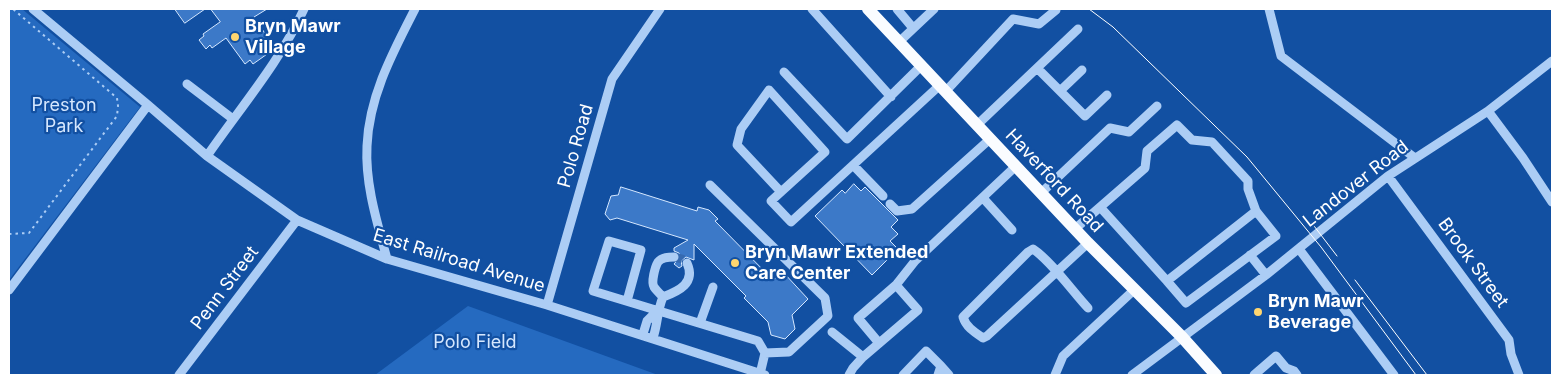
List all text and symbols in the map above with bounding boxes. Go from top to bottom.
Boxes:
place label: Bryn Mawr Village [245,16,341,58]
marker: Bryn Mawr Village [229,31,241,43]
park label: Preston Park [31,95,97,138]
street label: Polo Road [554,102,598,190]
street label: Haverford Road [1001,125,1107,237]
street label: Landover Road [1299,136,1413,232]
street label: Brook Street [1433,214,1513,312]
street label: East Railroad Avenue [370,225,548,297]
street label: Penn Street [187,242,263,334]
place label: Bryn Mawr Extended Care Center [745,242,928,284]
marker: Bryn Mawr Extended Care Center [729,257,741,269]
place label: Bryn Mawr Beverage [1268,291,1364,334]
marker: Bryn Mawr Beverage [1252,306,1264,318]
park label: Polo Field [433,332,517,354]

